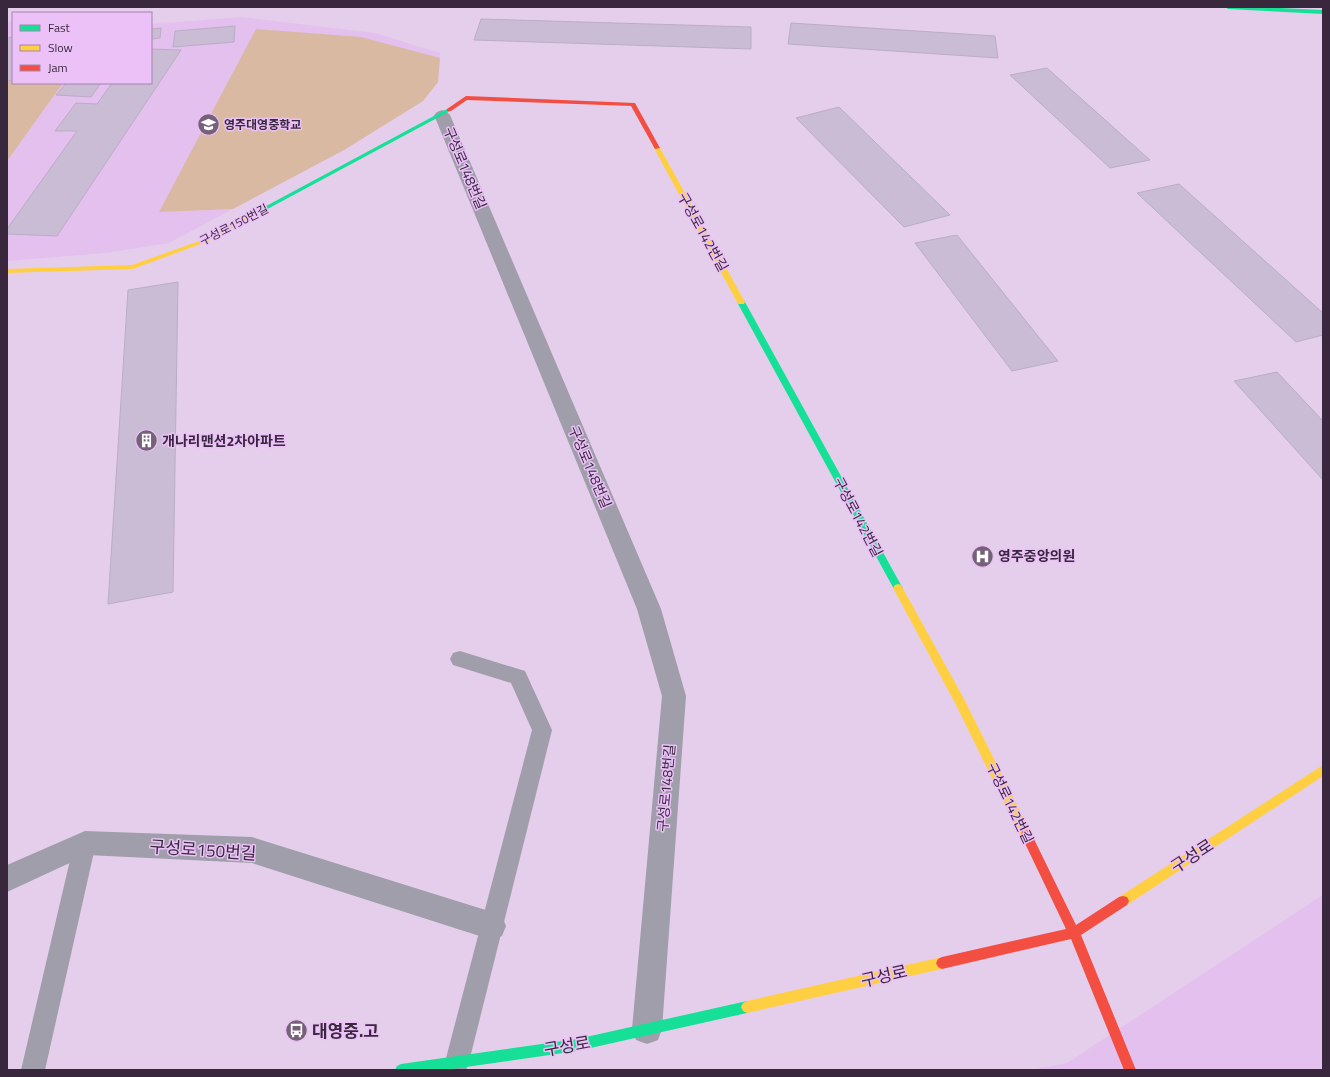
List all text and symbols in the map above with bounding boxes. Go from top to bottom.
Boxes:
legend [12,12,152,84]
text: Fast [48,18,71,37]
text: Slow [48,38,73,57]
text: Jam [48,58,68,77]
school or university icon: 영주대영중학교 [195,112,221,138]
place label: 영주대영중학교 [224,115,301,134]
street label: 구성로148번길 [439,123,492,212]
street label: 구성로142번길 [673,188,734,275]
street label: 구성로150번길 [196,199,272,250]
street label: 구성로148번길 [564,422,617,511]
building icon: 개나리맨션2차아파트 [134,428,160,454]
place label: 개나리맨션2차아파트 [162,430,286,451]
street label: 구성로142번길 [829,473,888,561]
hospital icon: 영주중앙의원 [970,543,996,569]
place label: 영주중앙의원 [998,545,1075,566]
street label: 구성로148번길 [651,743,680,833]
street label: 구성로142번길 [982,759,1039,847]
street label: 구성로 [1165,832,1219,880]
street label: 구성로150번길 [149,833,257,867]
street label: 구성로 [858,958,910,994]
bus stop icon: 대영중.고 [283,1018,309,1044]
place label: 대영중.고 [312,1018,379,1044]
street label: 구성로 [542,1029,592,1063]

